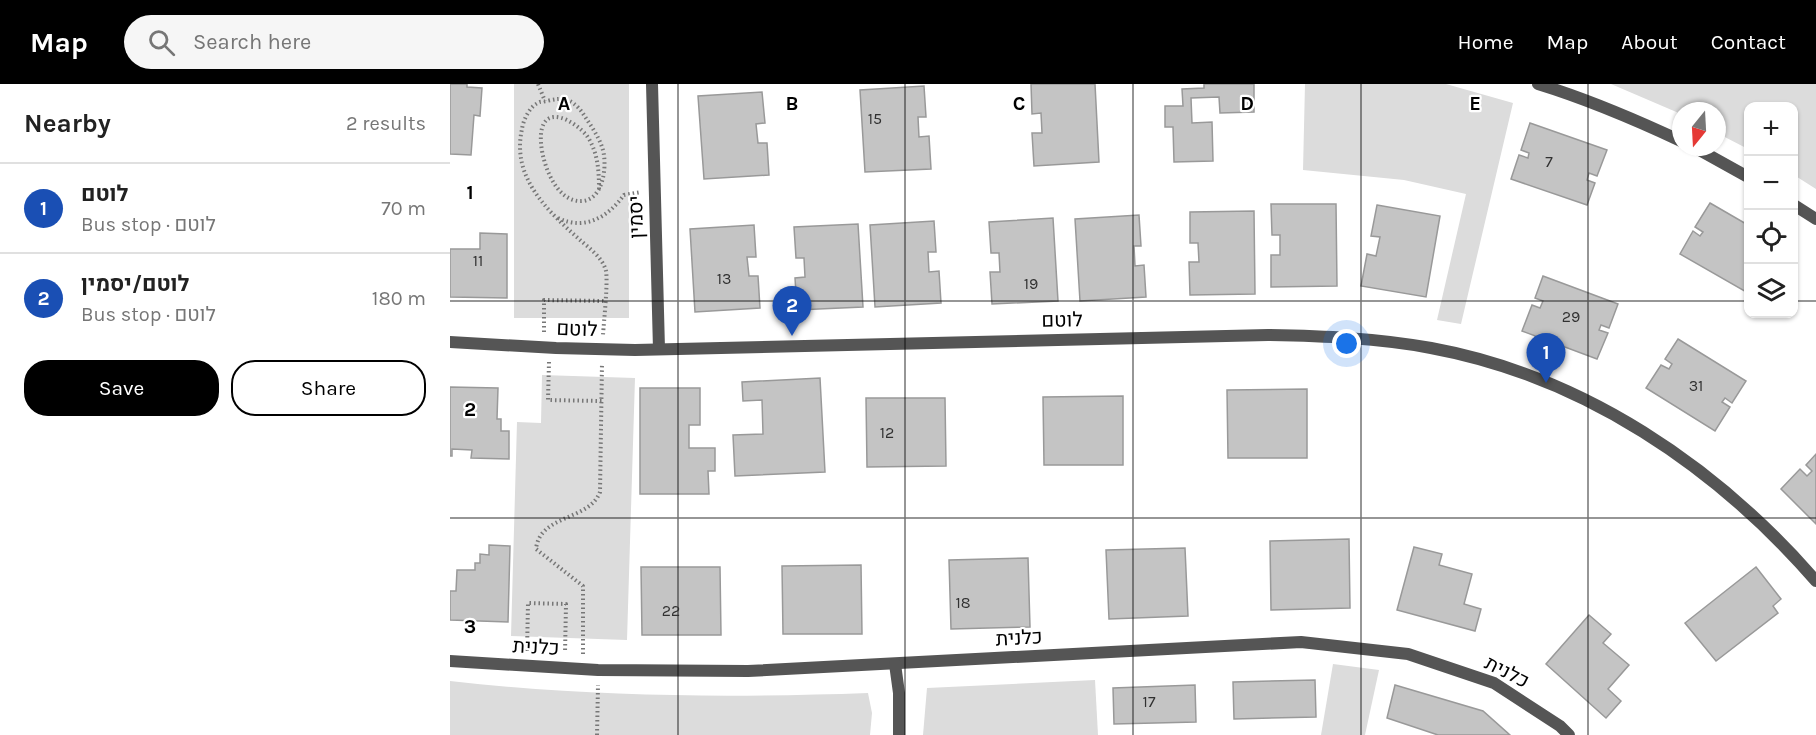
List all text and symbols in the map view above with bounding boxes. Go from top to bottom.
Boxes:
search box [124,15,544,69]
text: Map [30,26,88,59]
icon: search [145,26,178,59]
text: Search here [193,29,311,55]
text: Home [1458,30,1514,54]
text: Map [1547,30,1588,54]
text: About [1621,30,1678,54]
text: Contact [1711,30,1786,54]
text: A [558,92,571,115]
text: B [786,92,798,115]
text: C [1013,92,1025,115]
text: D [1240,92,1254,115]
text: E [1469,92,1481,115]
north arrow [1672,102,1726,156]
map controls [1744,102,1798,318]
button: + [1744,102,1798,156]
text: Nearby [24,108,111,139]
house number: 15 [868,109,882,128]
text: 2 results [346,112,426,135]
house number: 7 [1545,152,1553,171]
button: − [1744,156,1798,210]
text: לוטם [81,181,128,207]
text: 1 [466,181,474,204]
street label: יסמין [624,195,648,239]
text: 1 [40,197,47,220]
text: 70 m [381,197,426,220]
button: locate [1744,210,1798,264]
text: Bus stop · לוטם [81,213,216,236]
house number: 11 [473,251,483,270]
button: layers [1744,264,1798,318]
house number: 13 [717,269,731,288]
text: לוטם/יסמין [81,271,189,297]
house number: 19 [1024,274,1038,293]
pin: 2 [772,286,812,336]
text: 2 [37,287,50,310]
text: 180 m [372,287,426,310]
text: Bus stop · לוטם [81,303,216,326]
house number: 29 [1562,307,1580,326]
street label: לוטם [1041,308,1083,332]
street label: לוטם [556,317,598,341]
your location [1332,329,1361,358]
pin: 1 [1526,334,1566,383]
button: Save [24,360,219,416]
button: Share [231,360,426,416]
house number: 31 [1689,376,1703,395]
text: 2 [464,398,476,421]
house number: 12 [880,423,894,442]
house number: 18 [955,593,971,612]
house number: 22 [662,601,680,620]
text: 3 [464,615,476,638]
street label: כלנית [995,625,1043,651]
street label: כלנית [512,634,560,660]
street label: כלנית [1481,651,1533,693]
house number: 17 [1143,692,1156,711]

